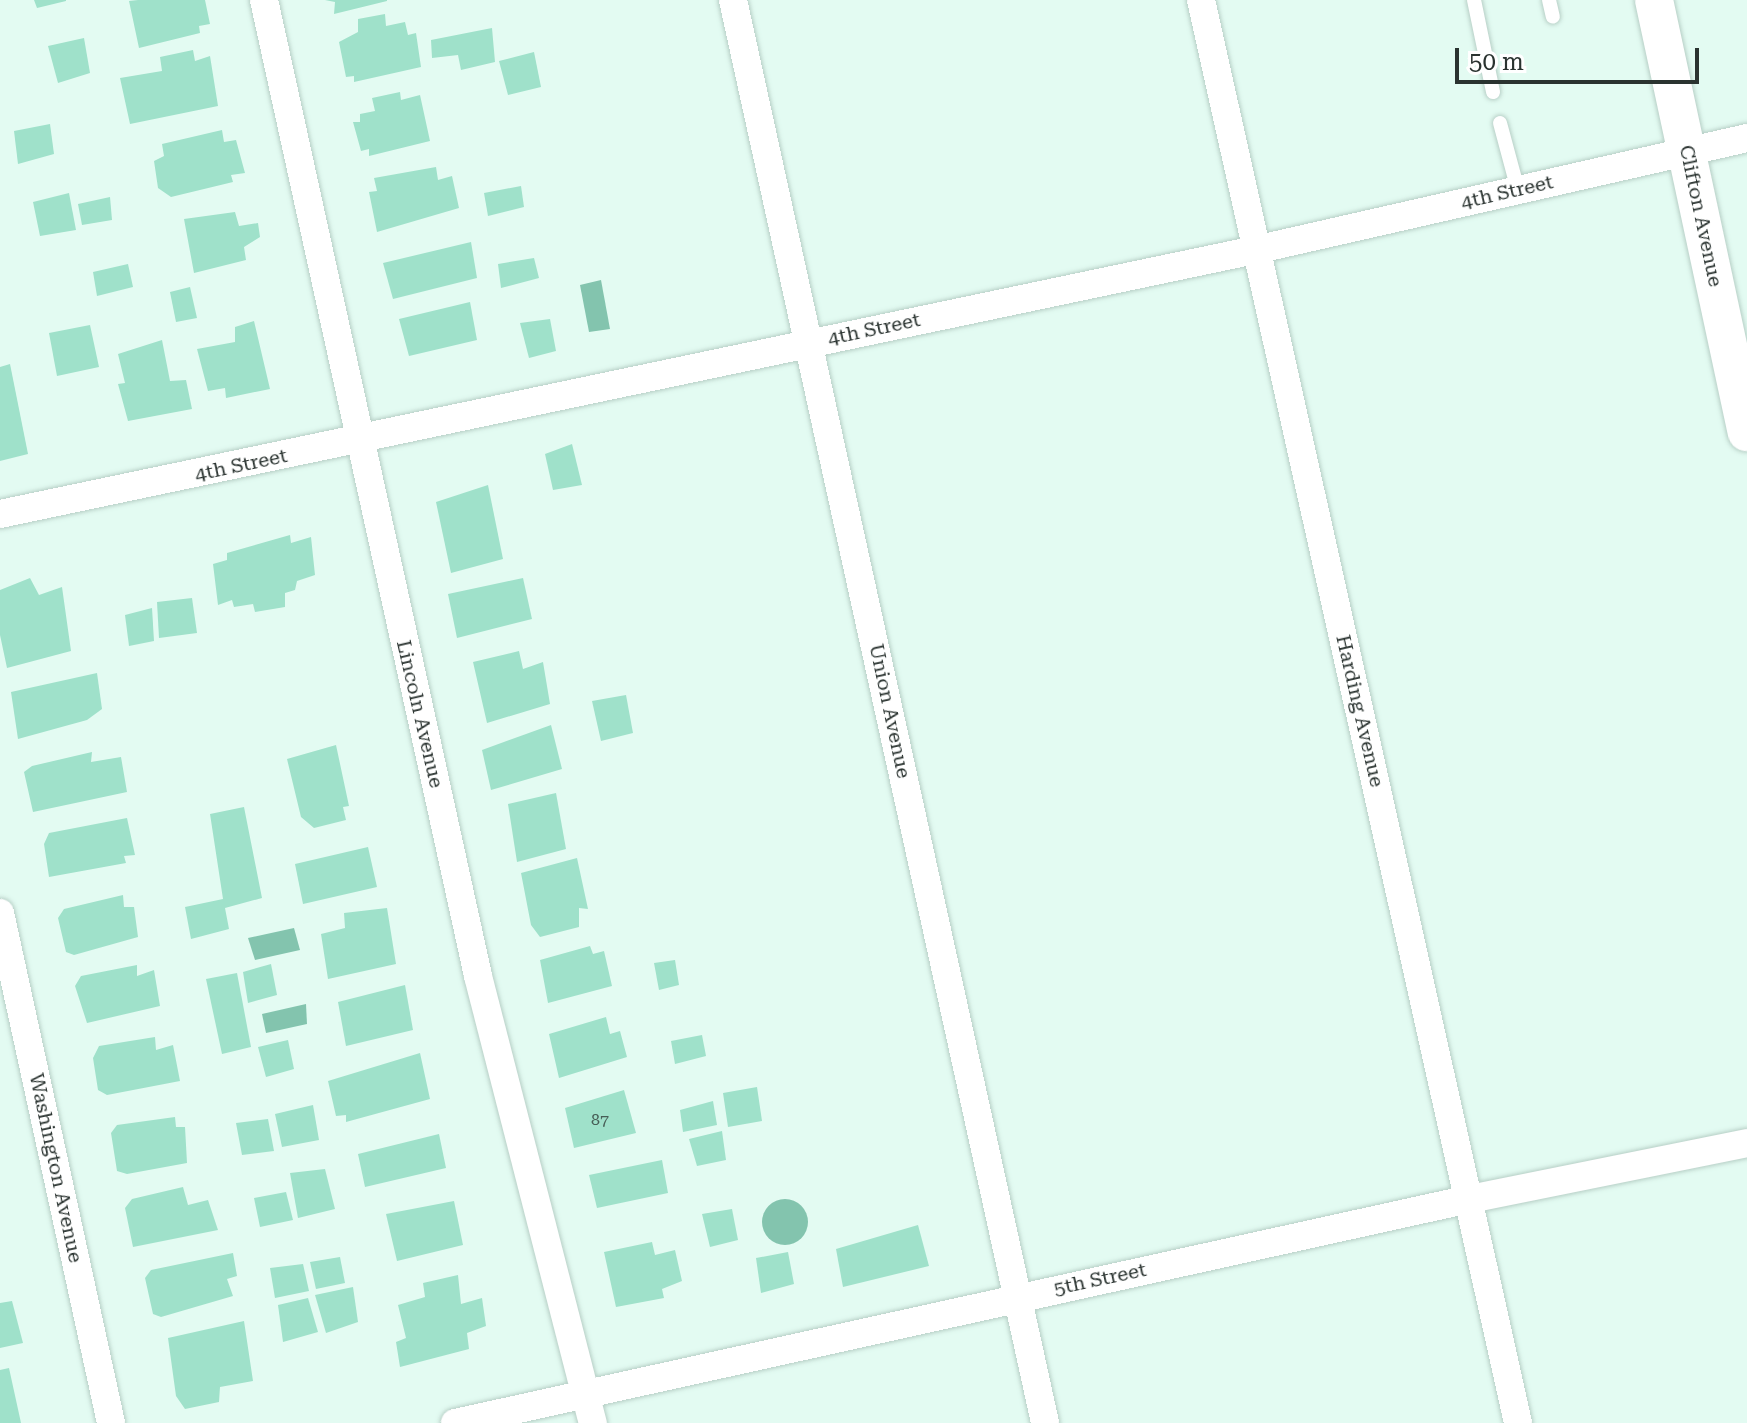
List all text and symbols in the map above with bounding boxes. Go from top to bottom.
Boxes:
scale bar [1459,32,1703,82]
text: 50 m [1469,48,1524,76]
street label: Clifton Avenue [1674,143,1728,289]
street label: 4th Street [1459,170,1555,214]
street label: 4th Street [826,307,922,351]
street label: 4th Street [193,443,289,487]
street label: Harding Avenue [1331,633,1389,789]
street label: Lincoln Avenue [391,638,449,790]
street label: Union Avenue [864,642,916,780]
street label: Washington Avenue [24,1071,88,1265]
house number: 87 [591,1110,609,1130]
street label: 5th Street [1052,1257,1148,1301]

